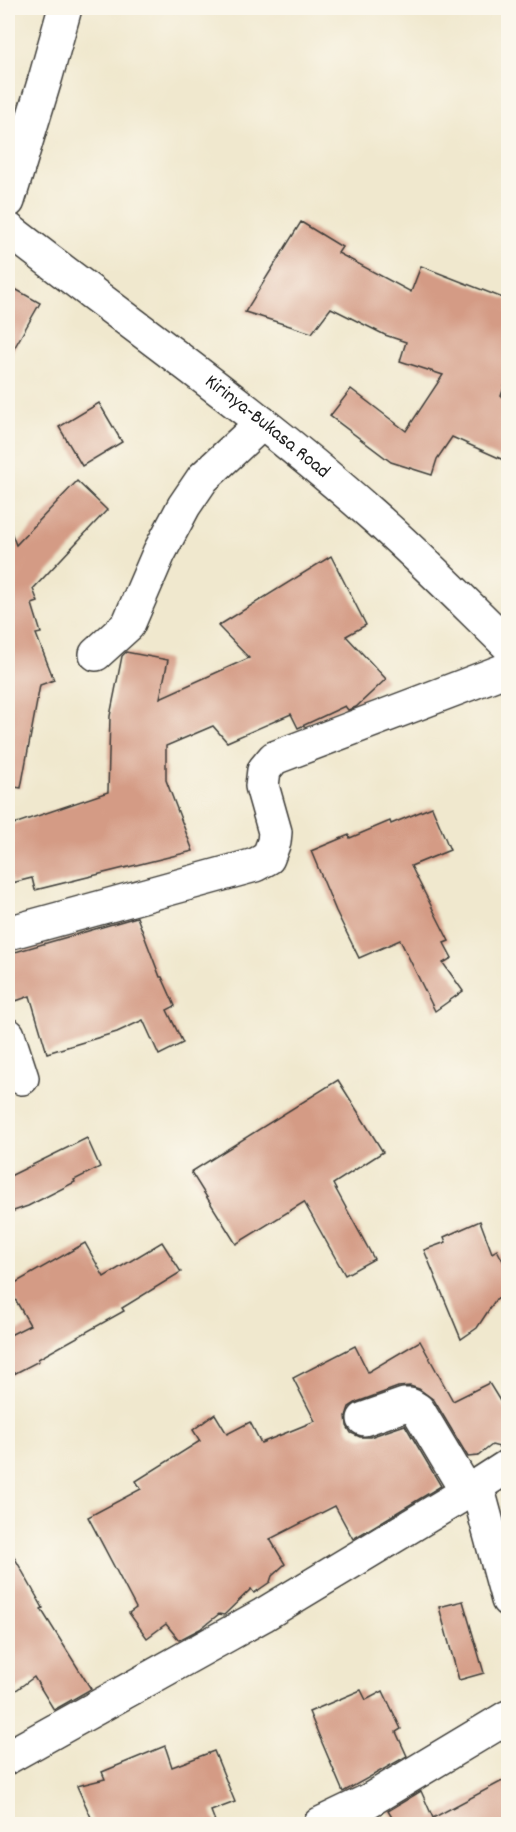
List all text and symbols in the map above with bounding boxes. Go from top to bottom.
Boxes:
street label: Kirinya-Bukasa Road [198,369,335,486]

